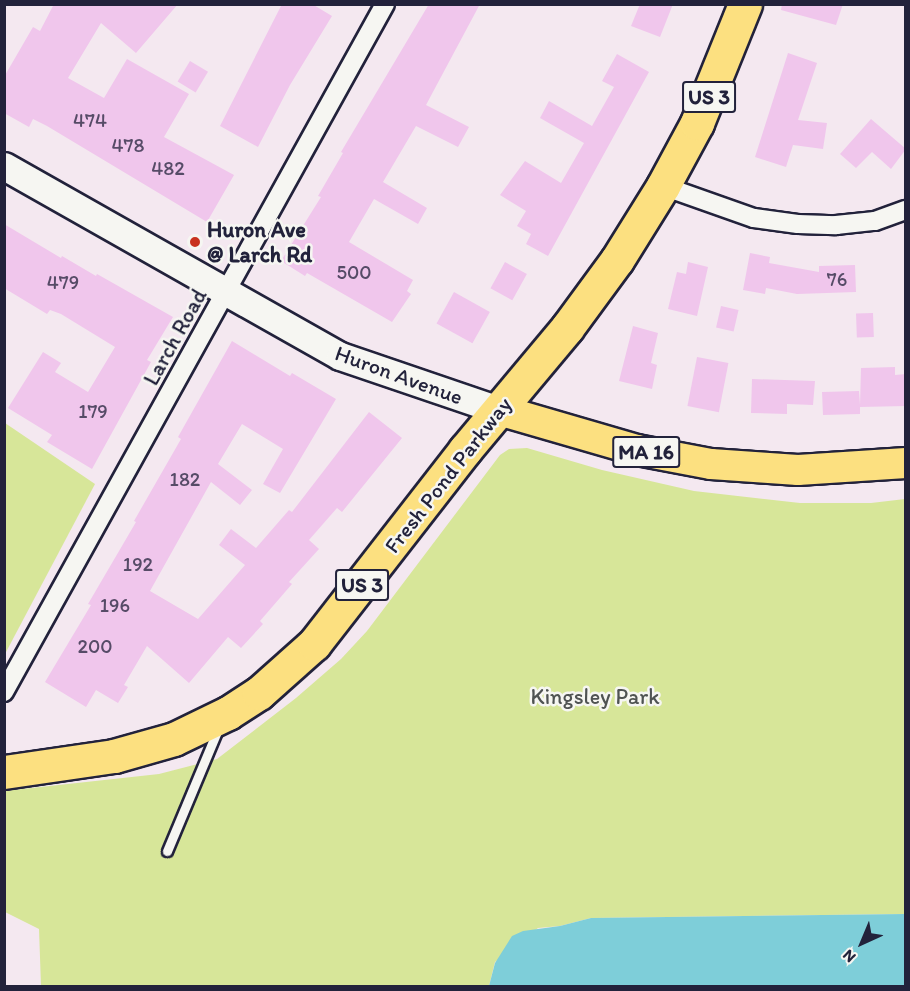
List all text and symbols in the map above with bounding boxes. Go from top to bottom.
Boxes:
road number: US 3 [682,79,736,115]
house number: 474 [73,108,107,132]
house number: 478 [112,133,144,157]
house number: 482 [151,156,185,180]
place label: Huron Ave @ Larch Rd [207,216,312,268]
marker: Huron Ave @ Larch Rd [188,235,202,249]
house number: 500 [336,260,372,284]
house number: 76 [827,267,847,291]
house number: 479 [47,270,79,294]
street label: Larch Road [138,285,212,389]
street label: Huron Avenue [332,340,466,410]
street label: Fresh Pond Parkway [380,393,516,557]
house number: 179 [78,399,108,423]
road number: MA 16 [612,434,680,470]
house number: 182 [170,467,200,491]
house number: 192 [123,552,153,576]
road number: US 3 [335,567,389,603]
house number: 196 [100,593,130,617]
house number: 200 [77,634,113,658]
park label: Kingsley Park [531,684,659,710]
north arrow [832,913,892,973]
text: N [839,946,860,967]

